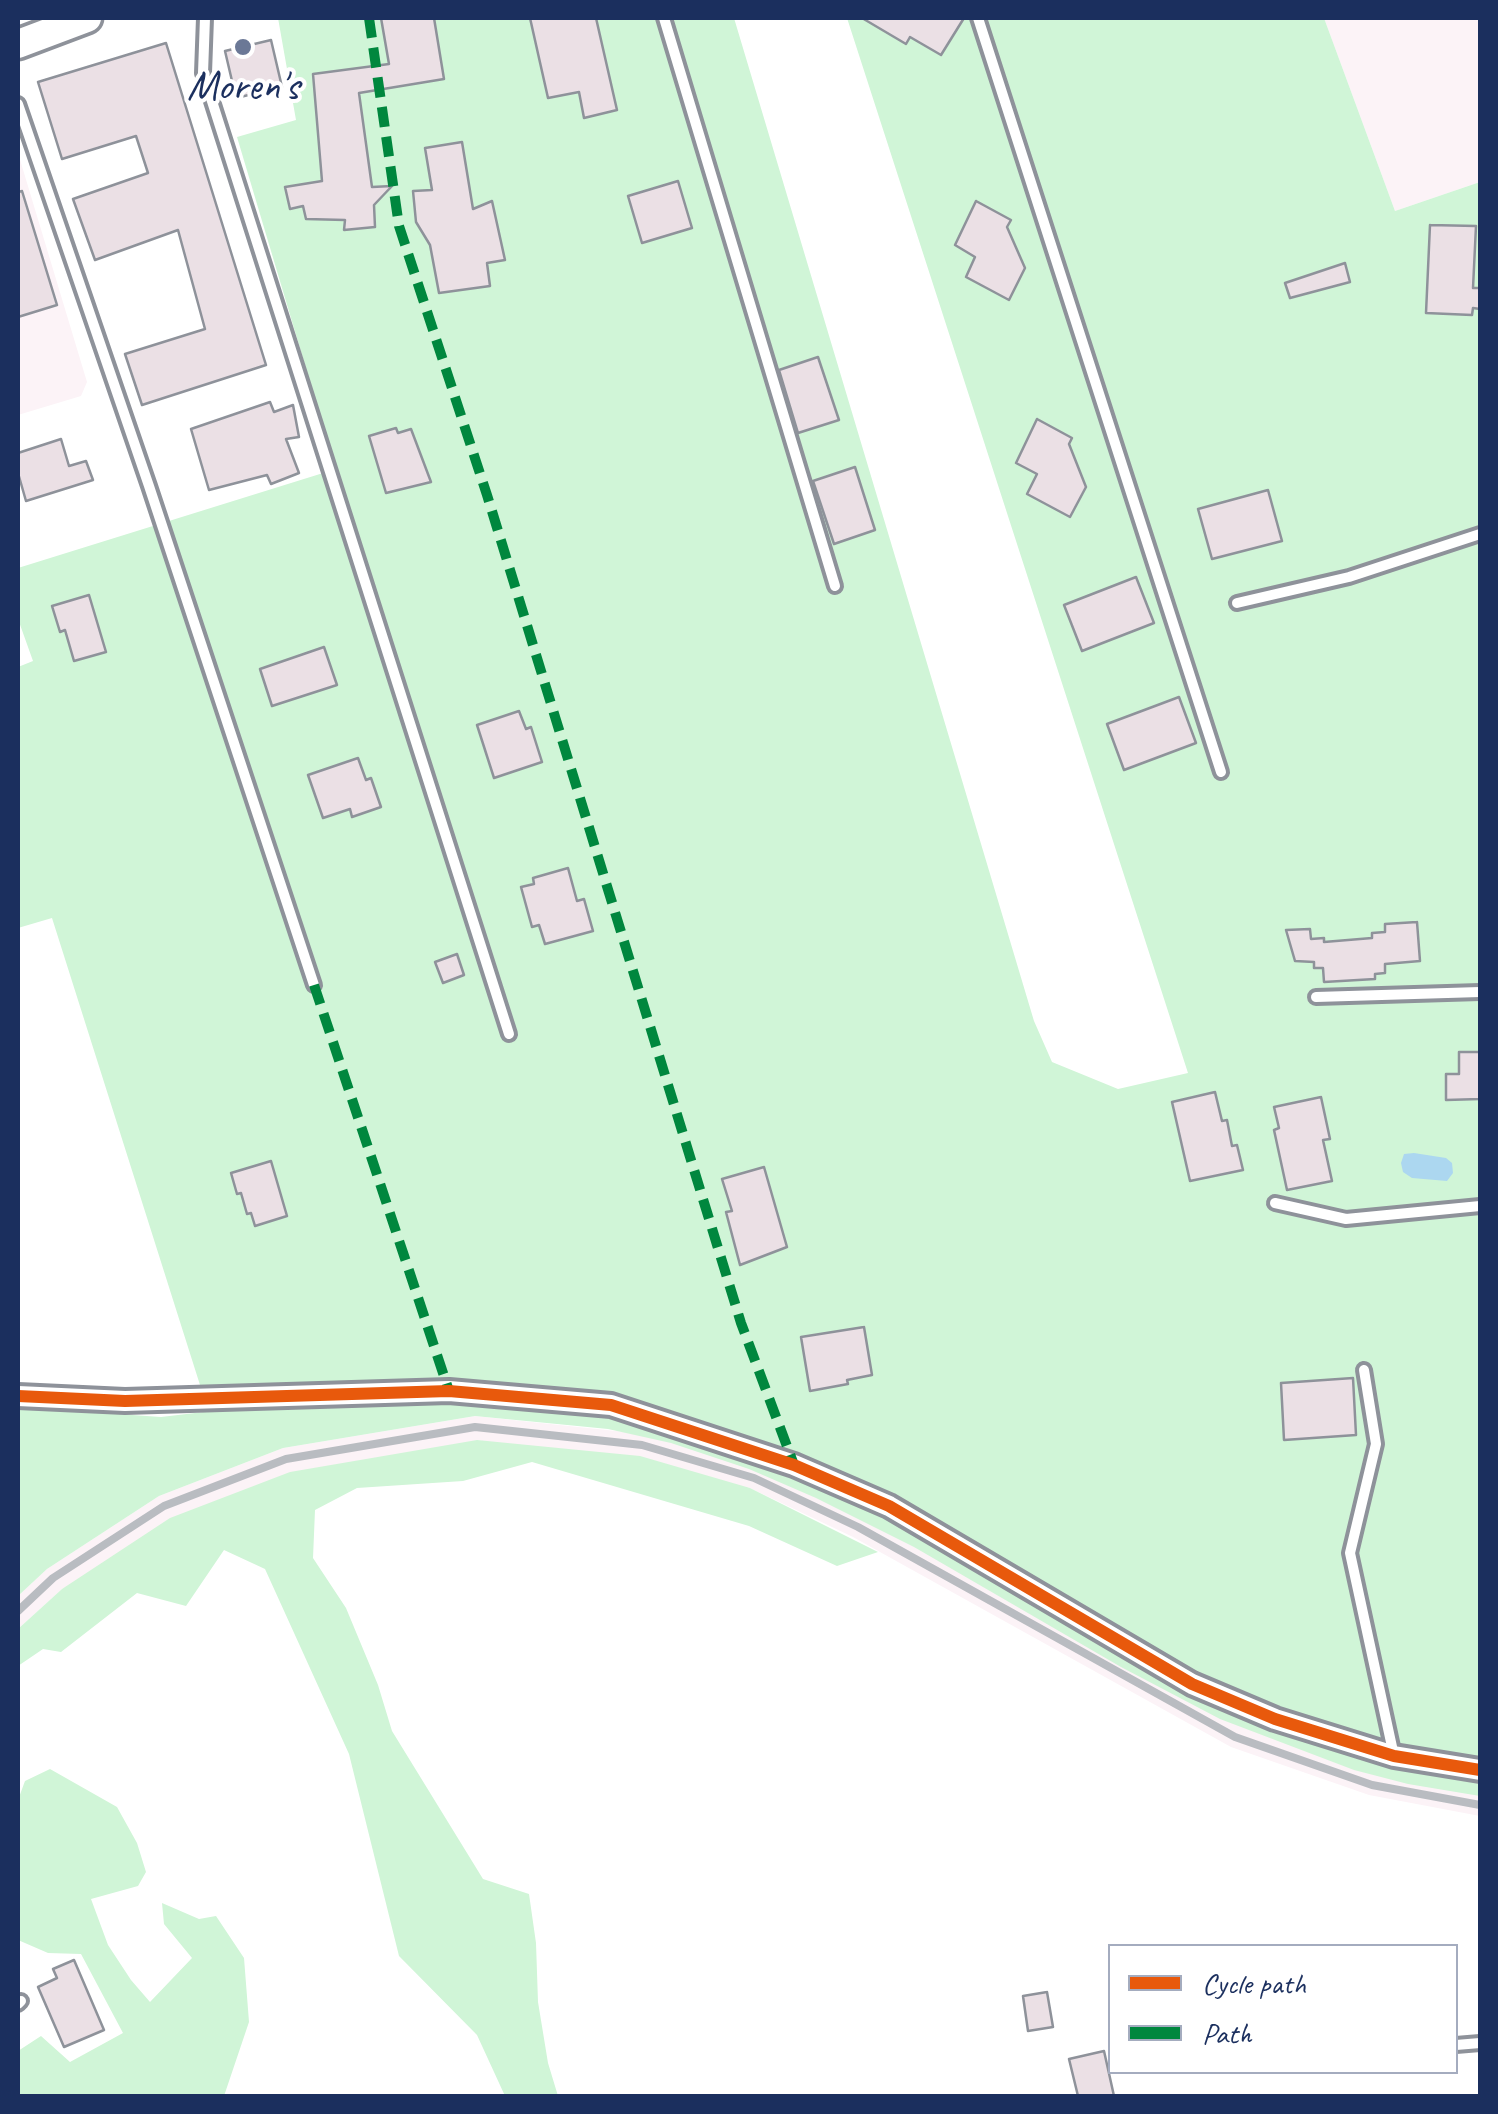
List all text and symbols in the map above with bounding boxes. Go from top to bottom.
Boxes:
marker: Moren's [232,36,254,58]
place label: Moren's [187,63,299,113]
legend [1108,1944,1458,2074]
text: Cycle path [1202,1964,1306,2002]
text: Path [1202,2014,1251,2052]

